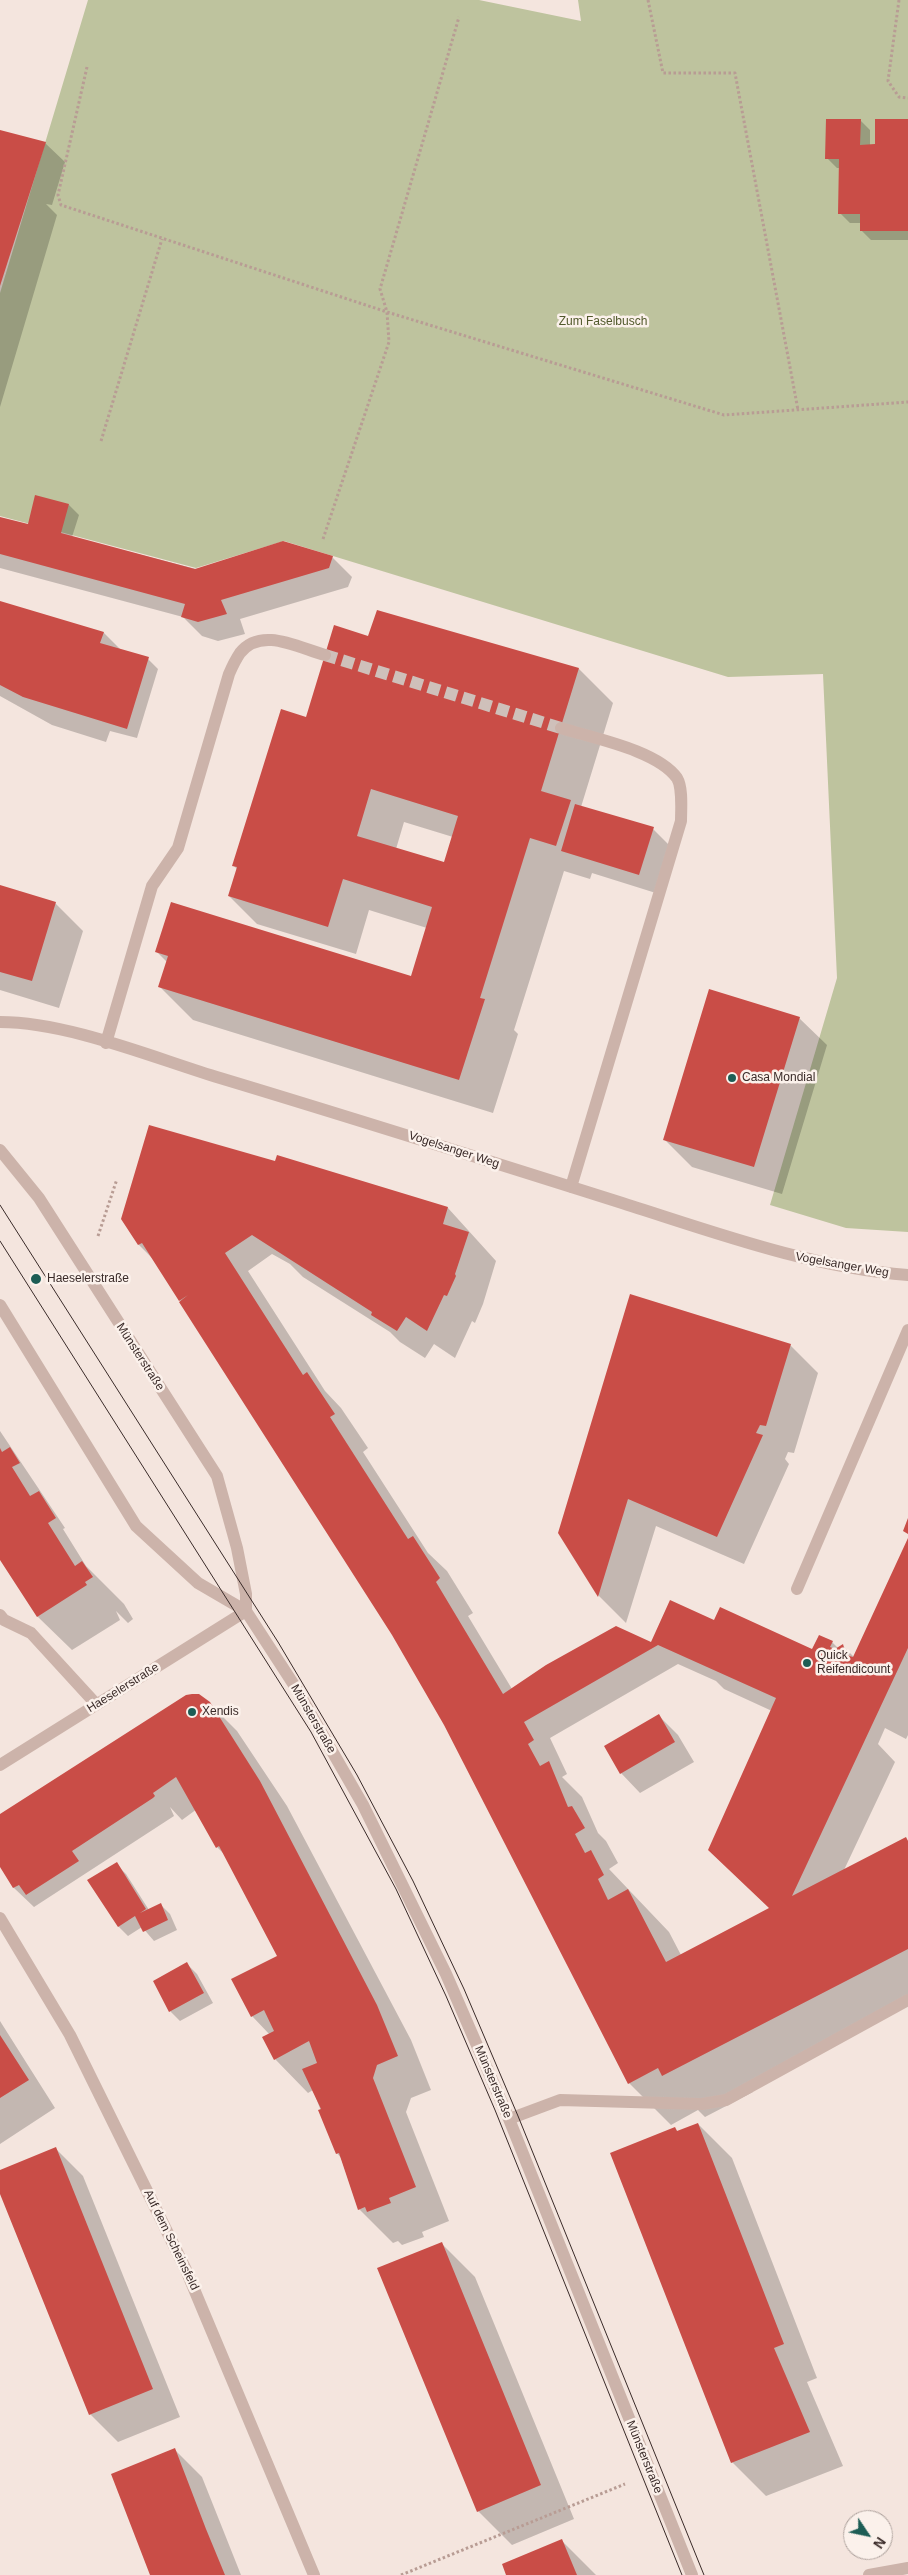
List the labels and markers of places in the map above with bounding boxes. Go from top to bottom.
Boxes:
place label: Casa Mondial [742,1071,815,1085]
marker: Casa Mondial [726,1072,738,1084]
marker: Haeselerstraße [29,1272,43,1286]
place label: Haeselerstraße [47,1272,129,1286]
place label: Quick Reifendicount [817,1649,890,1677]
marker: Quick Reifendicount [801,1657,813,1669]
place label: Xendis [202,1705,239,1719]
marker: Xendis [186,1706,198,1718]

